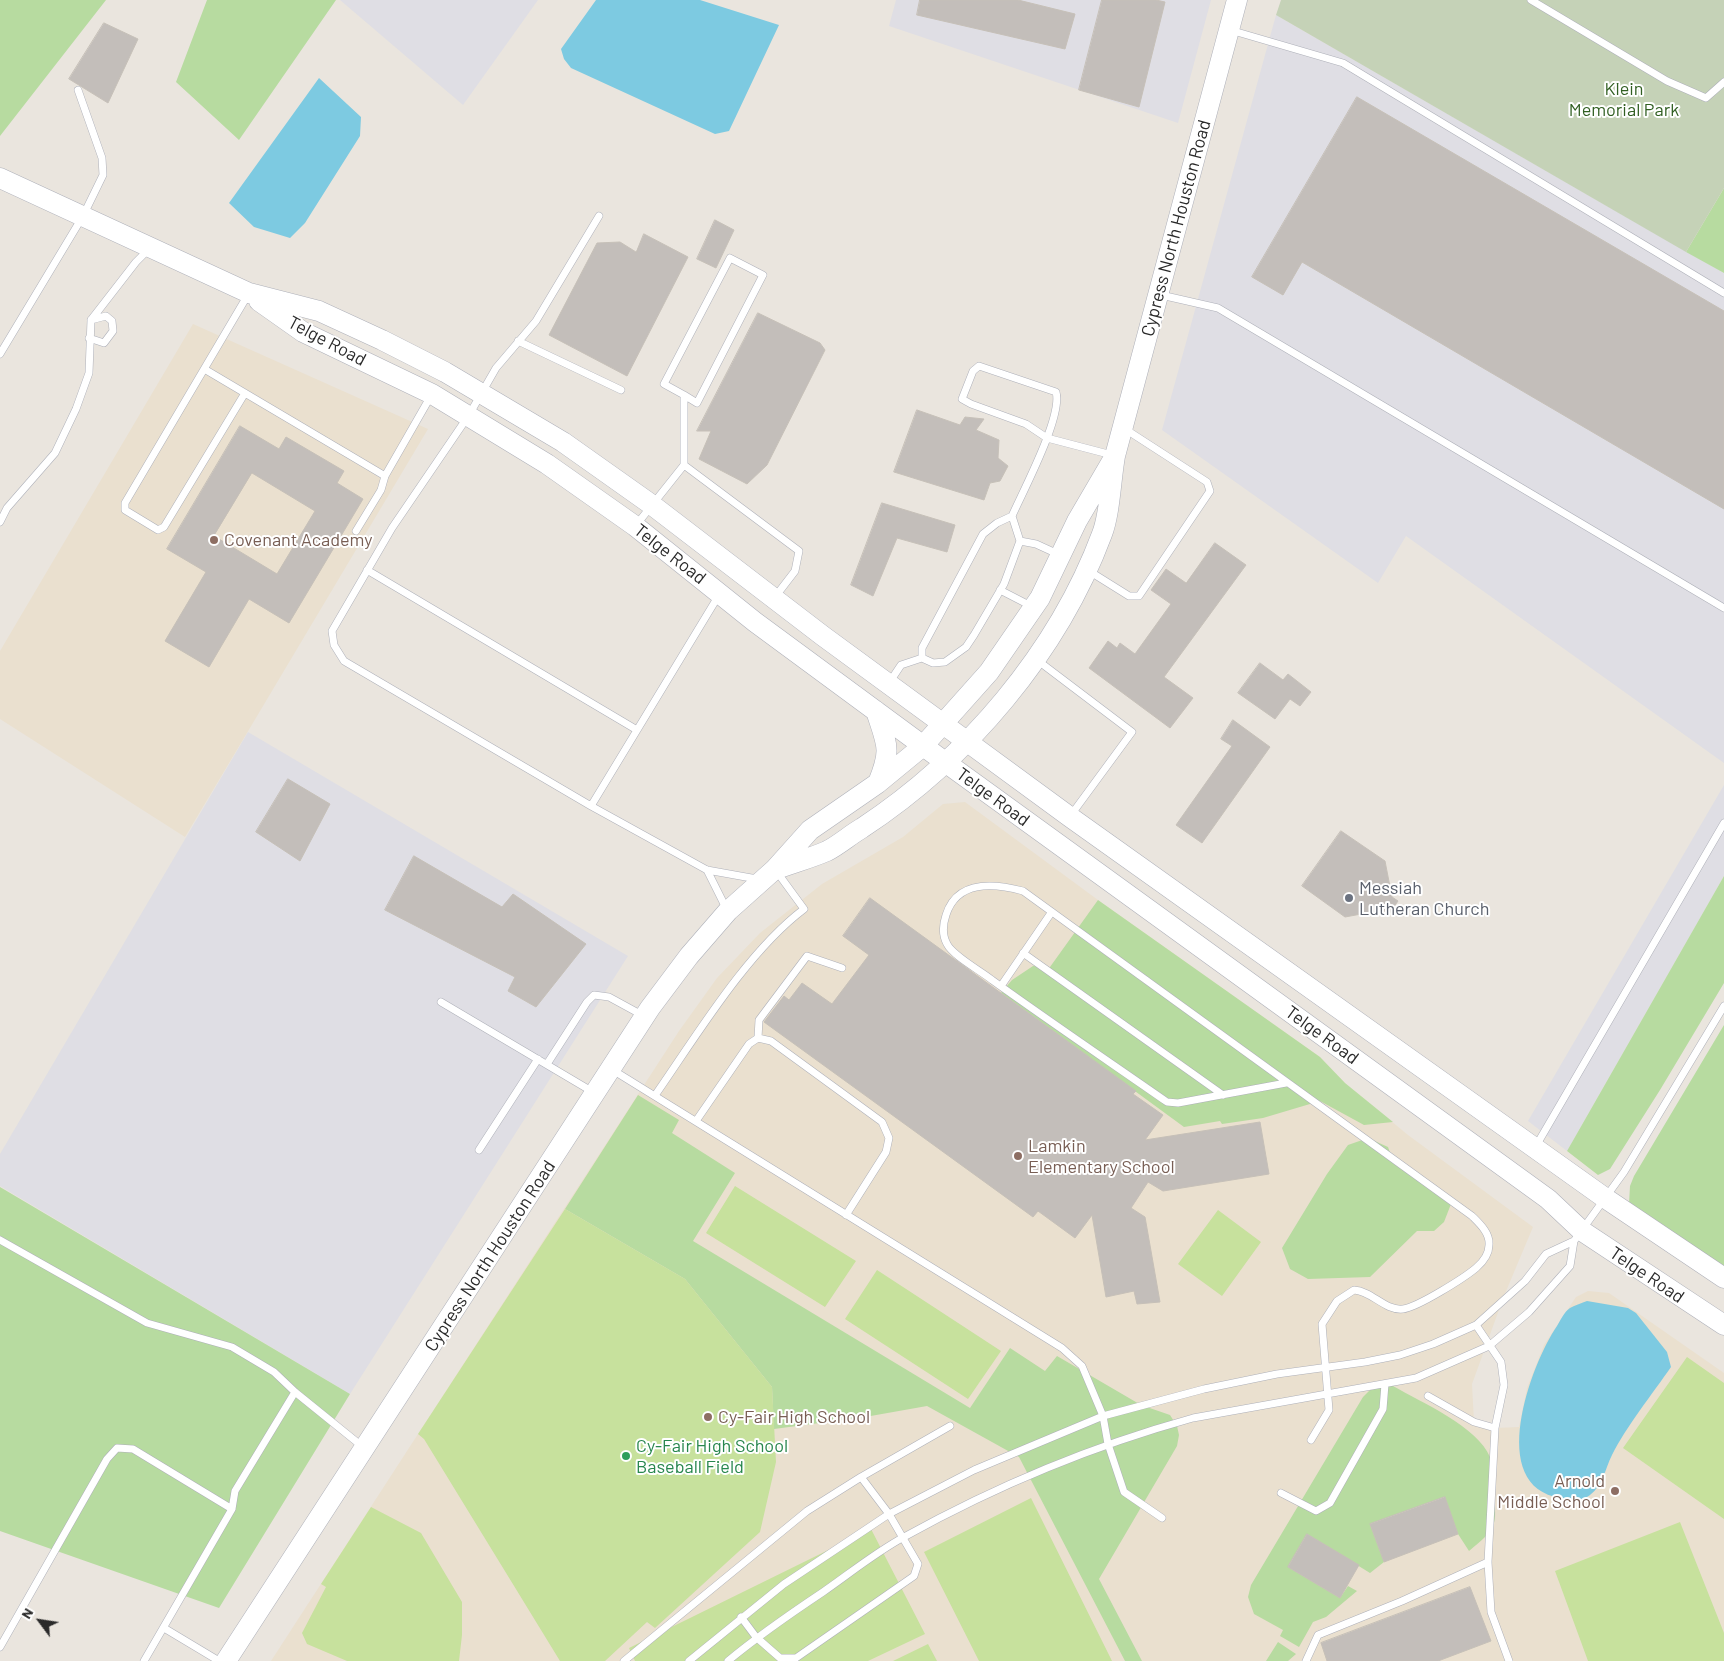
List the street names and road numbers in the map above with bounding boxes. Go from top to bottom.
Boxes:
street label: Cypress North Houston Road [1137,117,1215,339]
street label: Telge Road [284,311,370,371]
street label: Telge Road [630,519,710,589]
street label: Telge Road [952,763,1034,831]
street label: Telge Road [1281,1001,1363,1069]
street label: Cypress North Houston Road [420,1156,560,1356]
street label: Telge Road [1606,1242,1688,1308]

